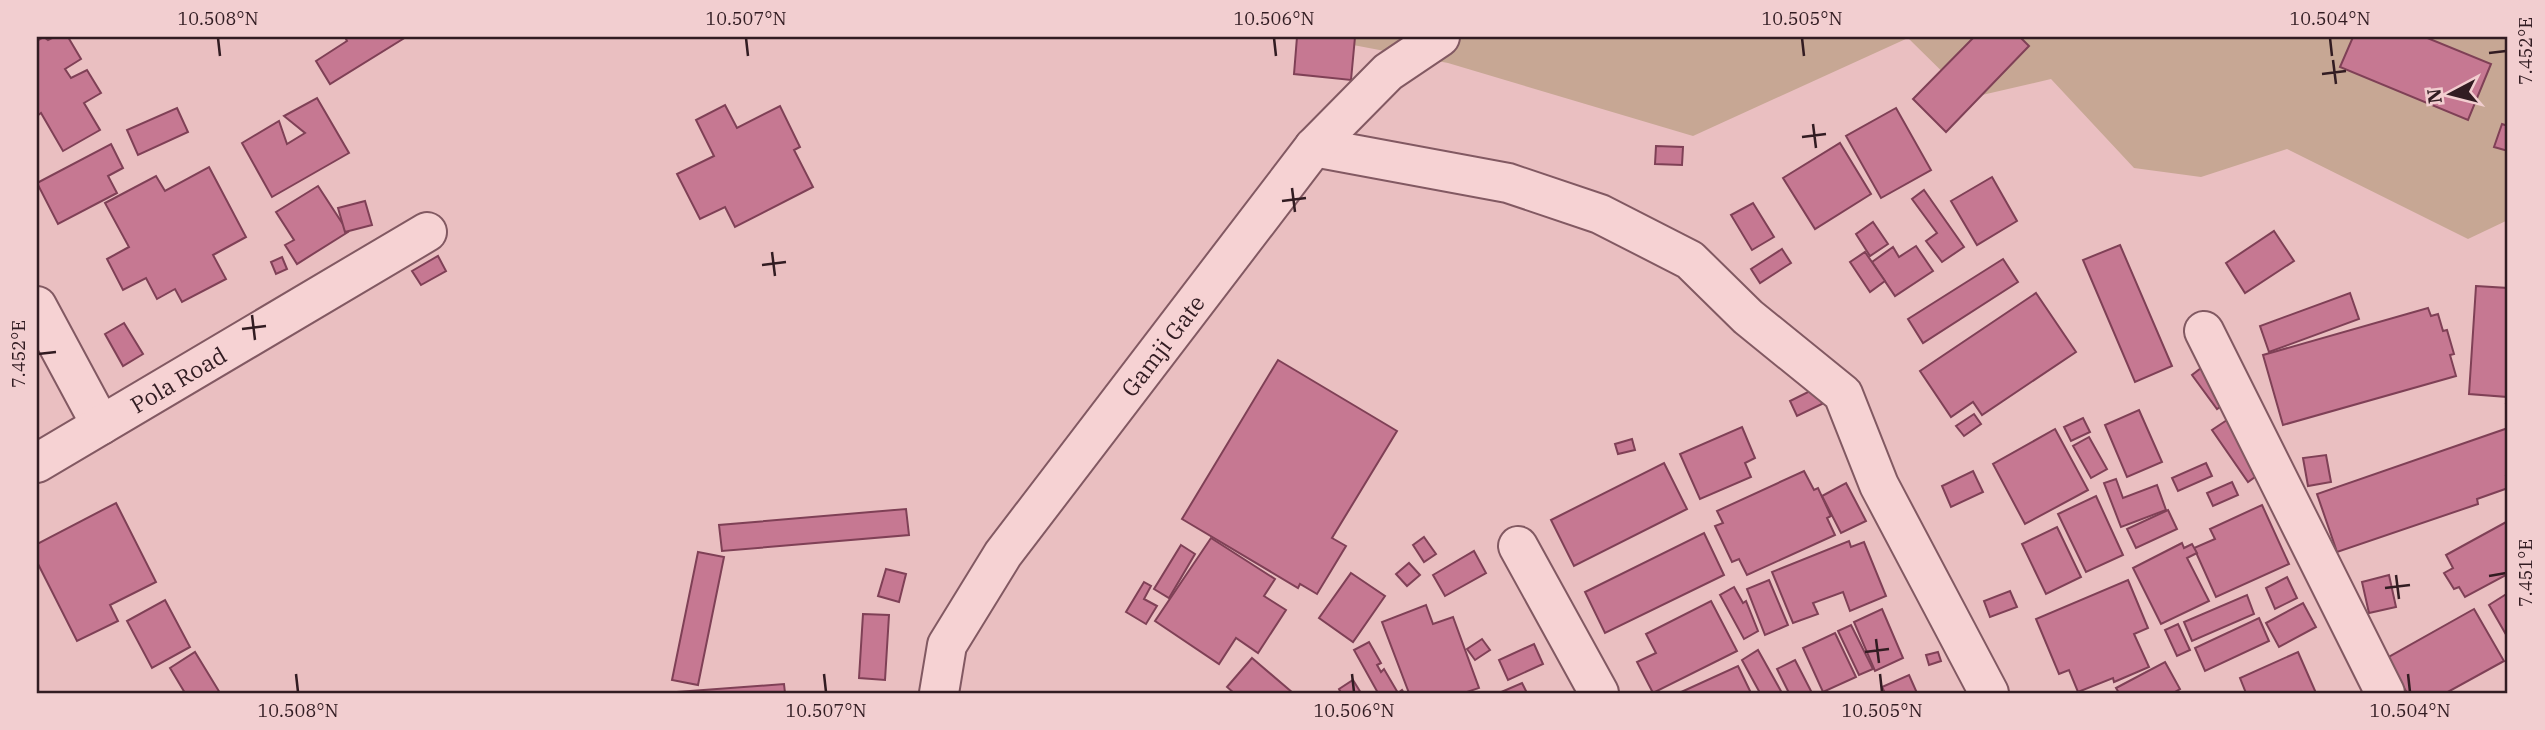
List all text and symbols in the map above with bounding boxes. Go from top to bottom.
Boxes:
text: 10.508°N [177,7,259,30]
text: 10.507°N [705,7,787,30]
text: 10.506°N [1233,7,1315,30]
text: 10.505°N [1761,7,1843,30]
text: 10.504°N [2289,7,2371,30]
text: 7.452°E [2514,17,2537,85]
north arrow [2416,60,2486,130]
text: N [2421,87,2447,105]
street label: Gamji Gate [1114,288,1211,402]
text: 7.452°E [7,320,30,388]
street label: Pola Road [125,339,232,419]
text: 7.451°E [2514,539,2537,607]
text: 10.508°N [257,699,339,722]
text: 10.507°N [785,699,867,722]
text: 10.506°N [1313,699,1395,722]
text: 10.505°N [1841,699,1923,722]
text: 10.504°N [2369,699,2451,722]

